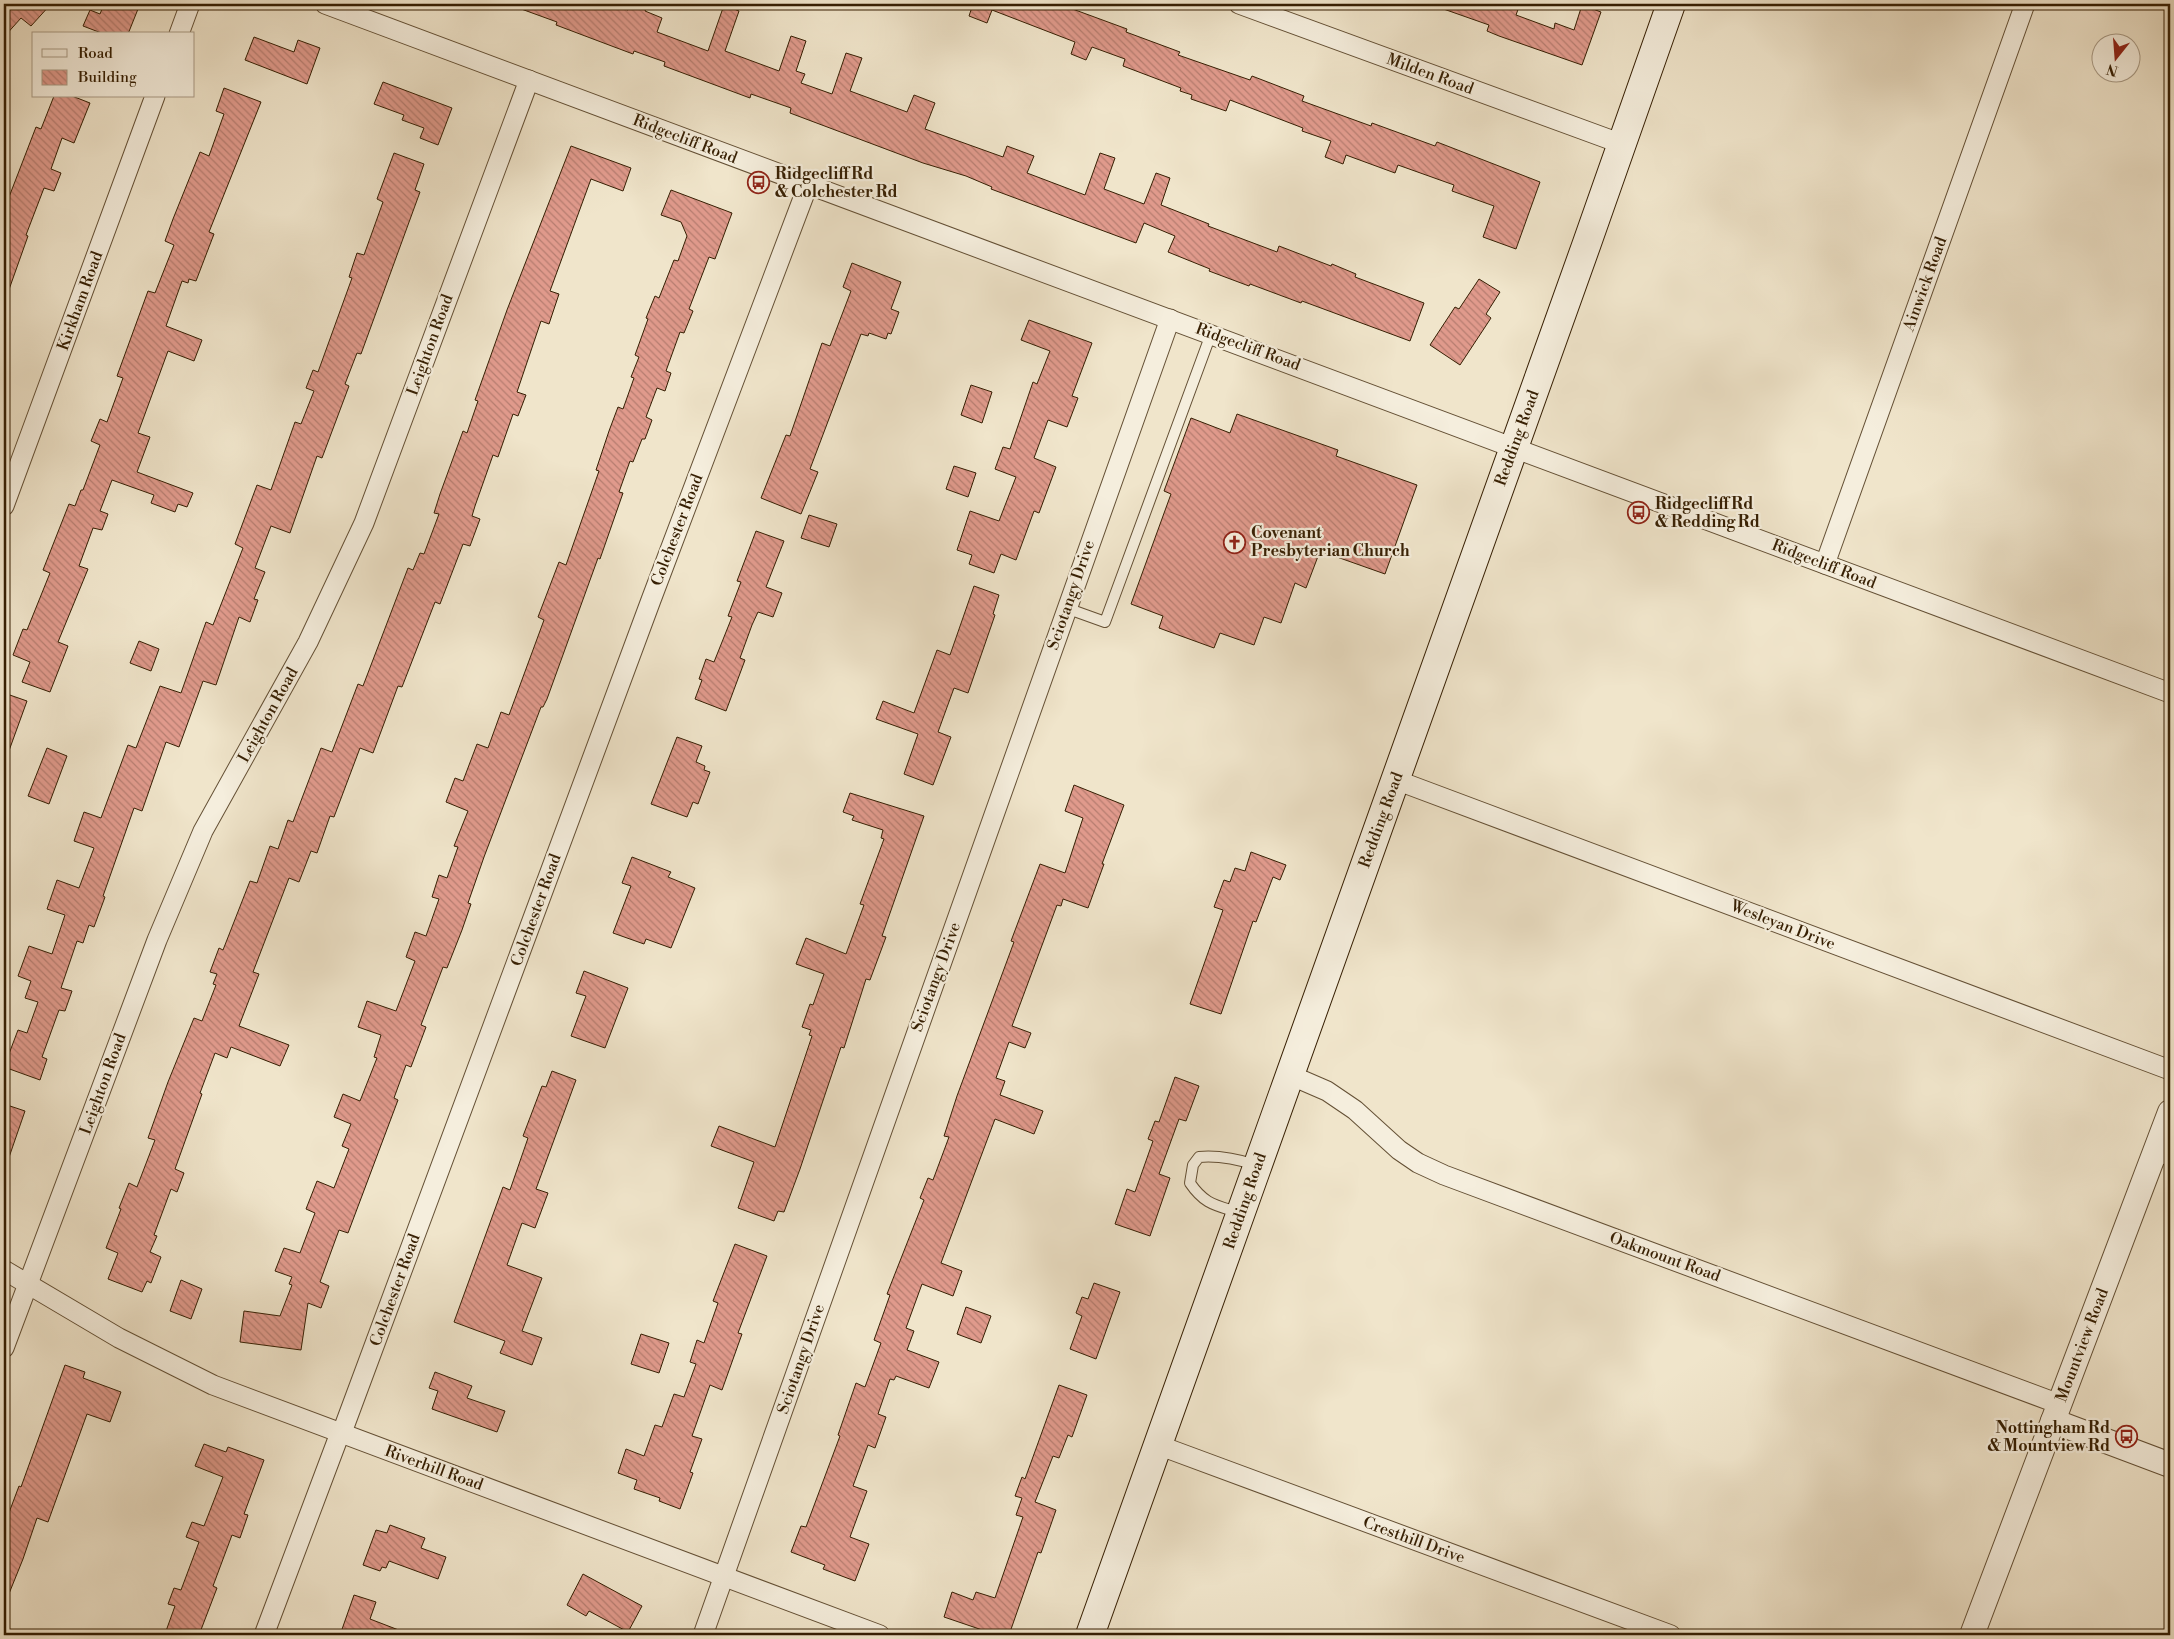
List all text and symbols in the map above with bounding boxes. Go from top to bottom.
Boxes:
legend [32,32,195,98]
north arrow [2092,32,2142,82]
text: Road [78,44,113,63]
street label: Milden Road [1384,49,1476,99]
text: N [2105,59,2120,80]
text: Building [77,68,137,87]
street label: Ridgecliff Road [630,110,740,168]
place label: Ridgecliff Rd & Colchester Rd [775,164,898,202]
bus stop icon: Ridgecliff Rd & Colchester Rd [747,171,771,195]
street label: Ainwick Road [1898,234,1951,335]
street label: Kirkham Road [53,249,107,353]
street label: Leighton Road [402,292,458,398]
street label: Ridgecliff Road [1193,319,1303,375]
street label: Redding Road [1490,387,1544,489]
street label: Colchester Road [646,471,708,589]
place label: Ridgecliff Rd & Redding Rd [1655,494,1760,532]
bus stop icon: Ridgecliff Rd & Redding Rd [1627,501,1651,525]
place label: Covenant Presbyterian Church [1251,523,1410,561]
church icon: Covenant Presbyterian Church [1223,530,1247,554]
street label: Ridgecliff Road [1769,535,1879,593]
street label: Sciotangy Drive [1043,537,1099,653]
street label: Leighton Road [234,664,302,766]
street label: Redding Road [1354,769,1408,871]
street label: Colchester Road [506,851,566,969]
street label: Wesleyan Drive [1727,895,1838,954]
street label: Sciotangy Drive [907,920,965,1034]
street label: Leighton Road [75,1031,131,1137]
street label: Redding Road [1219,1150,1271,1252]
street label: Oakmount Road [1607,1228,1723,1286]
street label: Colchester Road [365,1231,425,1349]
street label: Mountview Road [2051,1285,2113,1405]
street label: Sciotangy Drive [773,1301,829,1417]
place label: Nottingham Rd & Mountview Rd [1987,1418,2110,1456]
bus stop icon: Nottingham Rd & Mountview Rd [2114,1425,2138,1449]
street label: Riverhill Road [382,1441,486,1495]
street label: Cresthill Drive [1360,1512,1468,1568]

